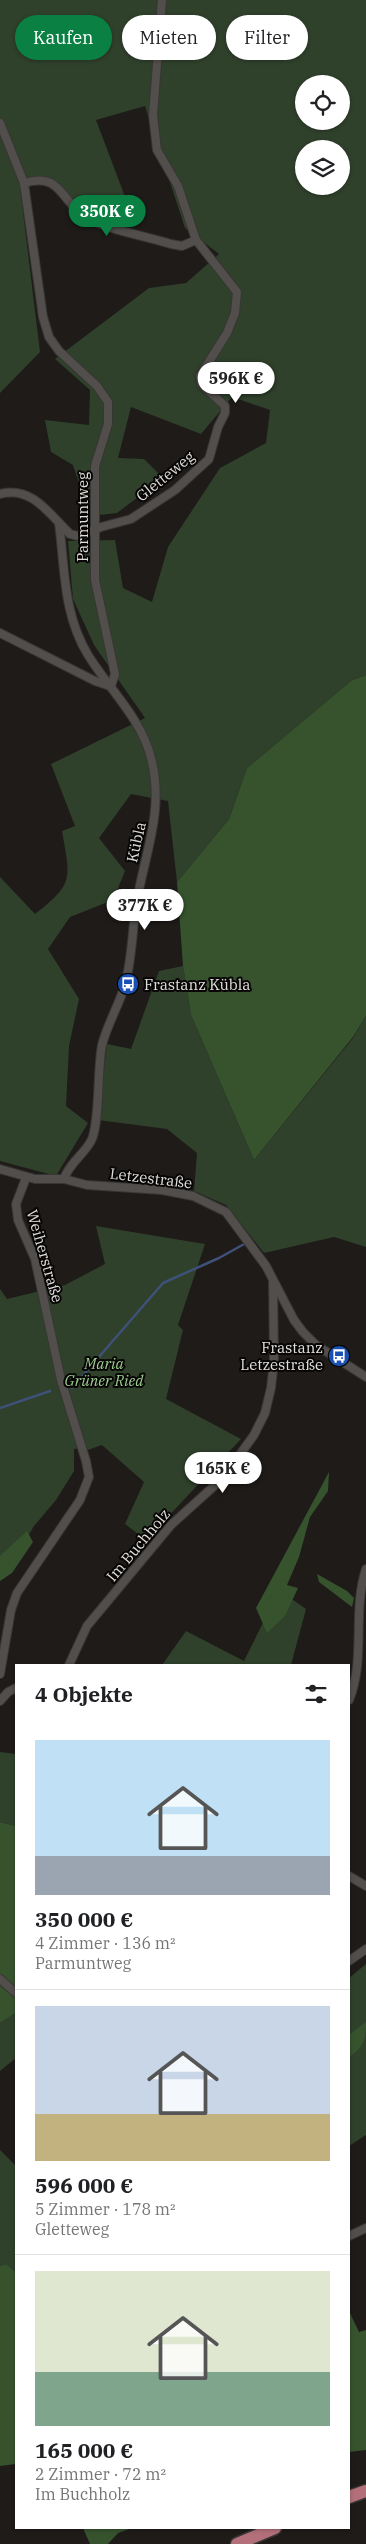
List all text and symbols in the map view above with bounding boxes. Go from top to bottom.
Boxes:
chip: Kaufen [15,15,112,60]
chip: Mieten [122,15,216,60]
chip: Filter [226,15,308,60]
map controls [295,75,350,195]
button: locate [295,75,350,130]
button: layers [295,140,350,195]
pin: 350K € [66,194,148,237]
text: 350K € [80,201,134,221]
pin: 596K € [195,362,277,404]
text: 596K € [209,368,263,388]
street label: Gletteweg [132,447,198,505]
street label: Parmuntweg [73,472,92,562]
street label: Kübla [122,820,150,864]
pin: 377K € [104,888,186,931]
text: 377K € [118,895,172,915]
bus stop icon: Frastanz Kübla [116,972,140,996]
place label: Frastanz Kübla [144,975,250,994]
street label: Letzestraße [109,1164,193,1192]
street label: Weiherstraße [23,1207,67,1305]
place label: Frastanz Letzestraße [240,1338,323,1374]
bus stop icon: Frastanz Letzestraße [327,1344,351,1368]
park label: Maria Grüner Ried [65,1354,144,1390]
pin: 165K € [182,1452,264,1494]
text: 165K € [196,1458,250,1478]
street label: Im Buchholz [102,1505,174,1585]
text: 4 Objekte [35,1680,133,1708]
icon: filters [302,1680,330,1708]
icon: home [138,1773,228,1863]
text: 350 000 € [35,1905,133,1933]
text: 4 Zimmer · 136 m² [35,1933,176,1953]
text: Parmuntweg [35,1953,131,1973]
icon: home [138,2038,228,2128]
text: 596 000 € [35,2171,133,2199]
text: 5 Zimmer · 178 m² [35,2199,176,2219]
text: Gletteweg [35,2219,109,2239]
icon: home [138,2303,228,2393]
text: 165 000 € [35,2436,133,2464]
text: 2 Zimmer · 72 m² [35,2464,166,2484]
text: Im Buchholz [35,2484,130,2504]

